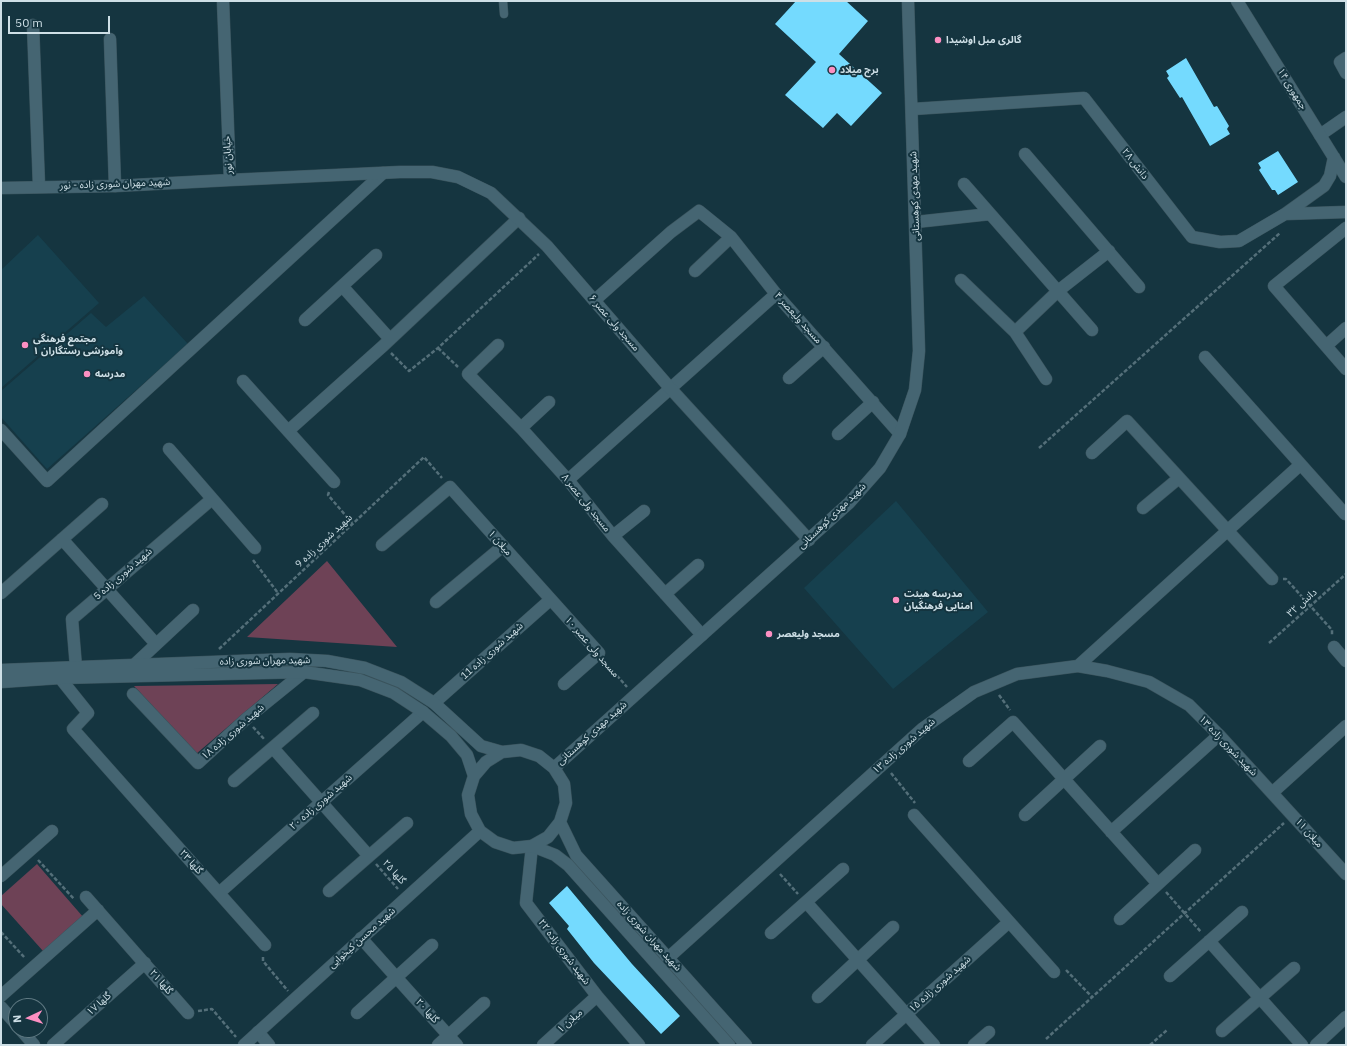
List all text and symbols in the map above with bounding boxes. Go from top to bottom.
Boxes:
scale bar [10,8,112,34]
text: 50 m [15,15,43,30]
place label: گالری مبل اوشیدا [946,34,1021,46]
marker: گالری مبل اوشیدا [933,35,943,45]
place label: برج میلاد [840,64,879,76]
marker: برج میلاد [827,65,837,75]
street label: جمهوری ۱۴ [1275,66,1309,112]
street label: خیابان نور [221,136,235,174]
street label: دانش ۲۸ [1119,146,1151,182]
street label: شهید مهدی کوهستانی [907,151,923,241]
street label: شهید مهران شوری زاده - نور [60,176,170,192]
street label: مسجد ولیعصر ۴ [772,290,824,346]
street label: مسجد ولی عصر ۶ [586,292,642,354]
place label: مجتمع فرهنگی وآموزشی رستگاران ۱ [33,333,123,356]
marker: مجتمع فرهنگی وآموزشی رستگاران ۱ [20,340,30,350]
place label: مدرسه [95,368,125,380]
marker: مدرسه [82,369,92,379]
street label: مسجد ولی عصر ۸ [559,472,613,534]
street label: شهید مهدی کوهستانی [796,481,868,551]
street label: شهید شوری زاده 9 [293,512,355,570]
street label: میلان ۱ [486,528,514,558]
street label: شهید شوری زاده 5 [91,545,155,603]
street label: دانش ۳۲ [1284,586,1320,620]
place label: مدرسه هیئت امنایی فرهنگیان [904,588,973,612]
marker: مدرسه هیئت امنایی فرهنگیان [891,595,901,605]
street label: مسجد ولی عصر ۱۰ [562,614,622,680]
street label: شهید شوری زاده 11 [458,620,526,682]
place label: مسجد ولیعصر [777,628,840,640]
marker: مسجد ولیعصر [764,629,774,639]
street label: شهید مهران شوری زاده [220,654,310,668]
street label: شهید مهدی کوهستانی [555,699,629,767]
street label: شهید شوری زاده ۱۸ [199,702,267,762]
street label: شهید شوری زاده ۱۳ [1196,713,1260,779]
street label: شهید شوری زاده ۱۳ [870,716,938,776]
street label: شهید شوری زاده ۲۰ [287,772,355,832]
street label: میلان ۱۱ [1293,816,1325,850]
street label: گلها ۲۳ [177,847,205,877]
street label: گلها ۲۵ [380,857,408,887]
street label: شهید مهران شوری زاده [614,898,684,974]
street label: شهید محسن کیخوایی [326,905,398,971]
street label: شهید شوری زاده ۲۲ [535,917,593,987]
street label: شهید شوری زاده ۱۵ [907,953,973,1015]
street label: گلها ۲۱ [147,967,175,997]
street label: گلها ۱۷ [84,990,114,1018]
street label: گلها ۲۰ [413,996,441,1026]
north arrow [8,998,48,1038]
street label: میلان ۱ [555,1007,585,1035]
text: N [10,1014,24,1023]

